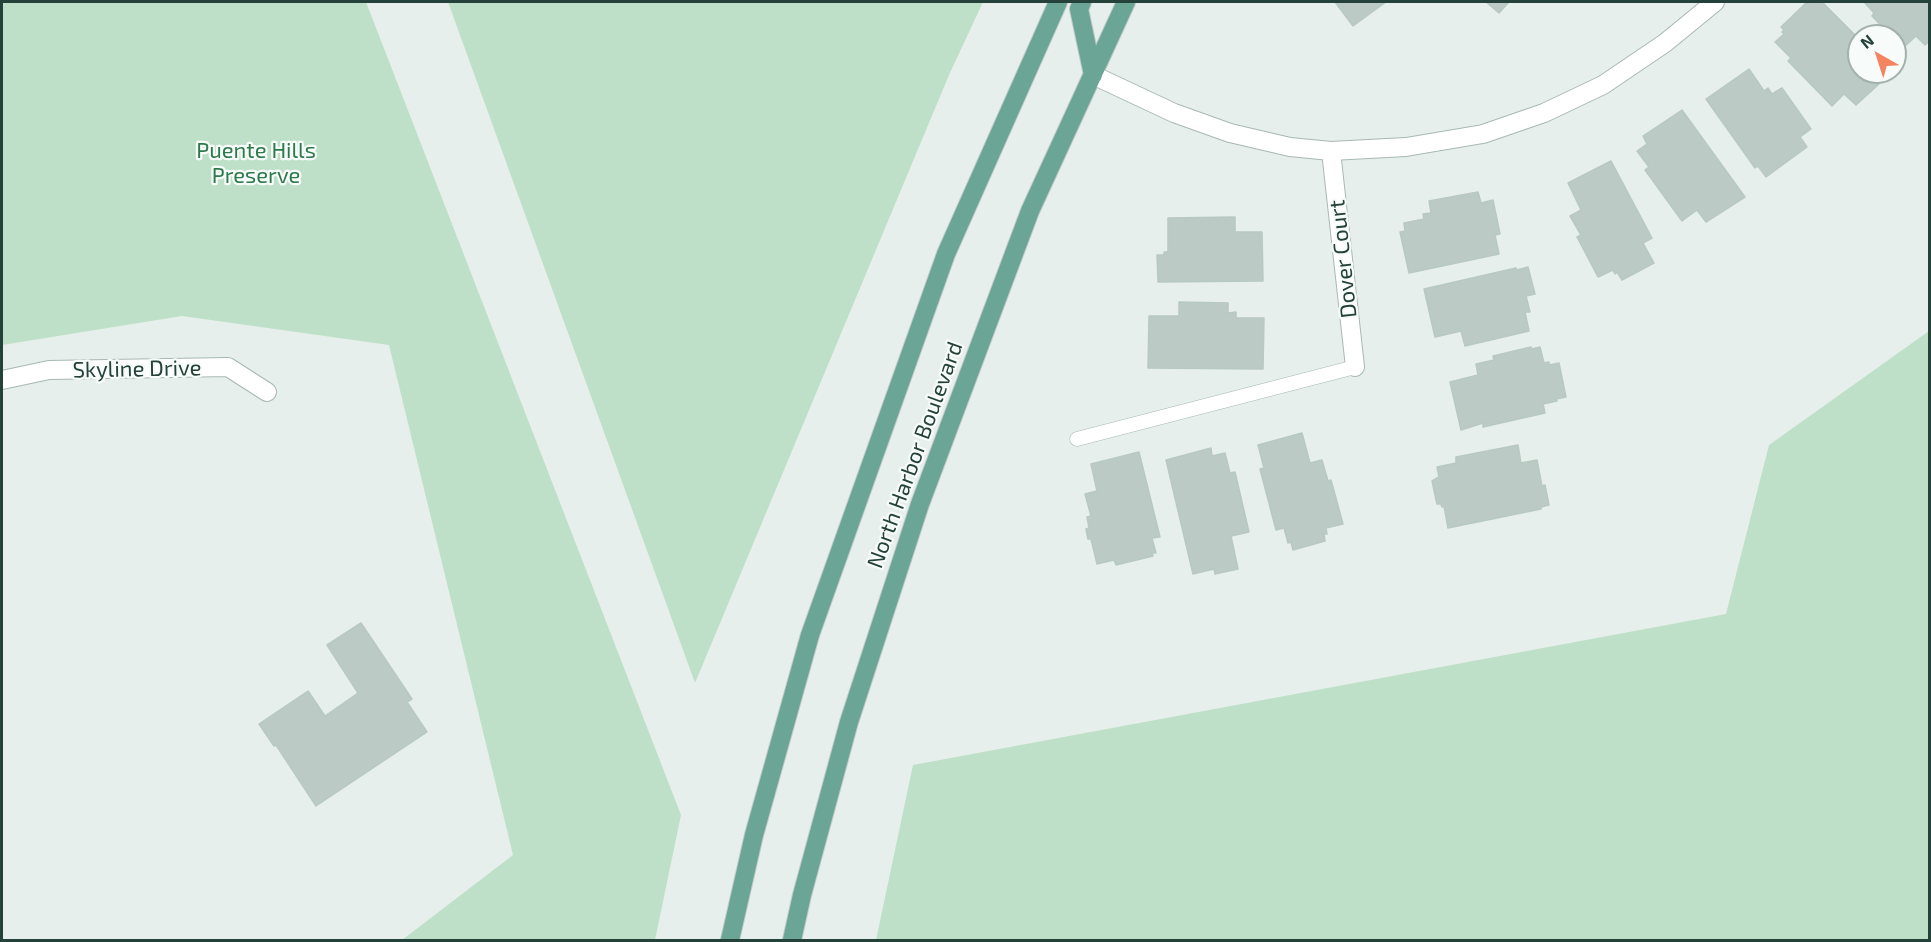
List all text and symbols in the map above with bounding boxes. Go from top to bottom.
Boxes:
north arrow [1847,24,1907,84]
text: N [1856,30,1877,52]
park label: Puente Hills Preserve [196,138,316,190]
street label: Dover Court [1324,199,1362,319]
street label: North Harbor Boulevard [862,338,968,572]
street label: Skyline Drive [72,355,202,383]

